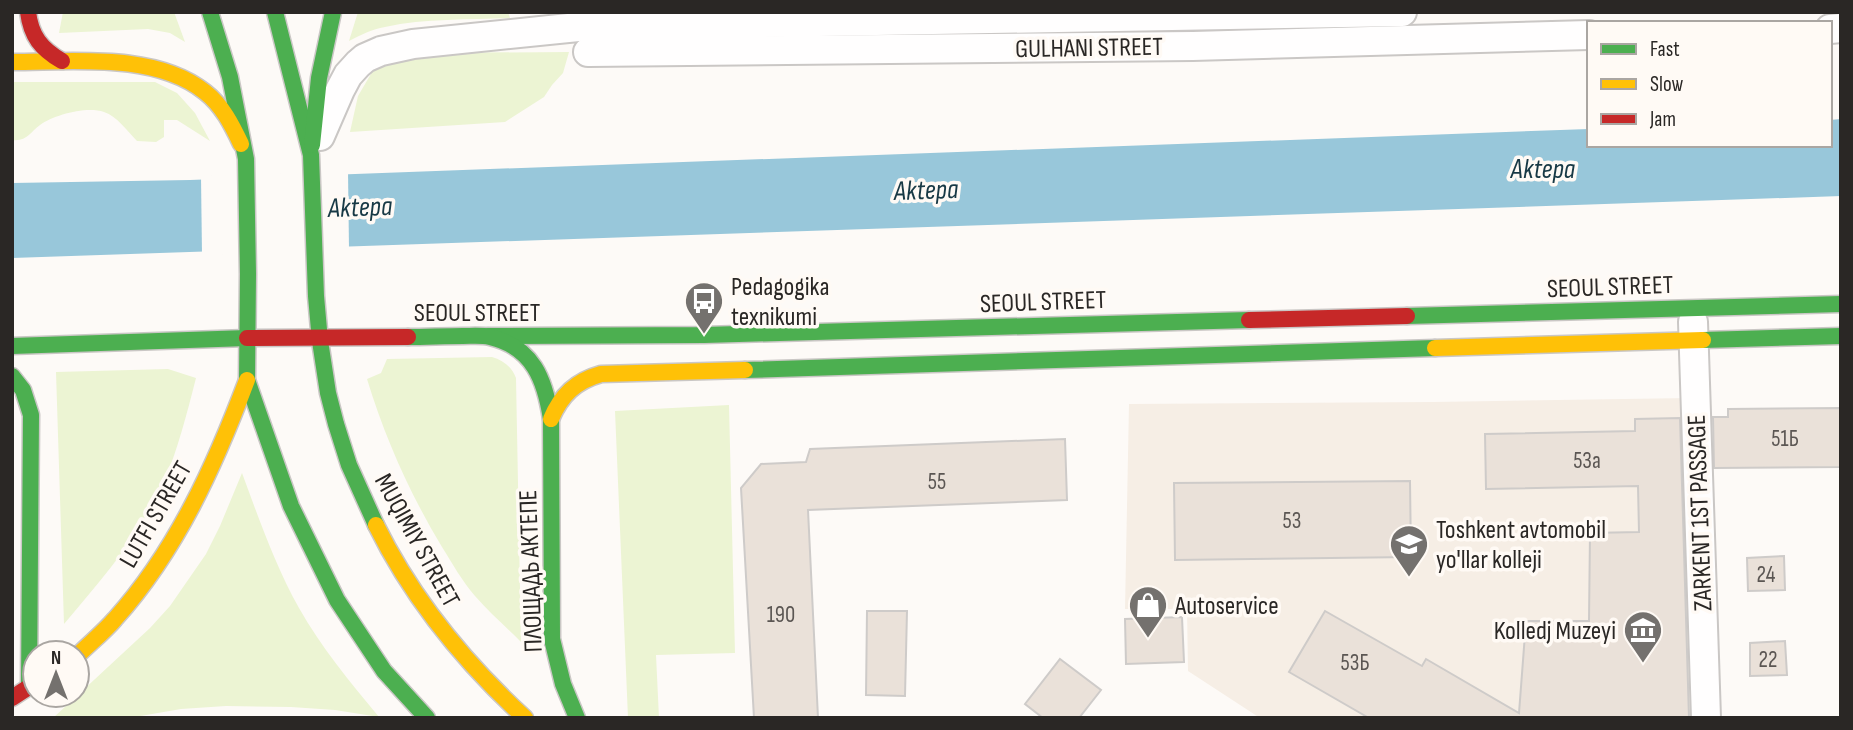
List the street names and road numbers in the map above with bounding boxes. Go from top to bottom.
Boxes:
street label: GULHANI STREET [1015,32,1163,65]
street label: SEOUL STREET [1546,270,1674,305]
street label: SEOUL STREET [979,285,1107,320]
street label: SEOUL STREET [414,298,540,329]
street label: ZARKENT 1ST PASSAGE [1682,414,1719,612]
street label: LUTFI STREET [113,456,199,574]
street label: MUQIMIY STREET [367,469,466,613]
street label: ПЛОЩАДЬ АКТЕПЕ [513,489,550,653]

